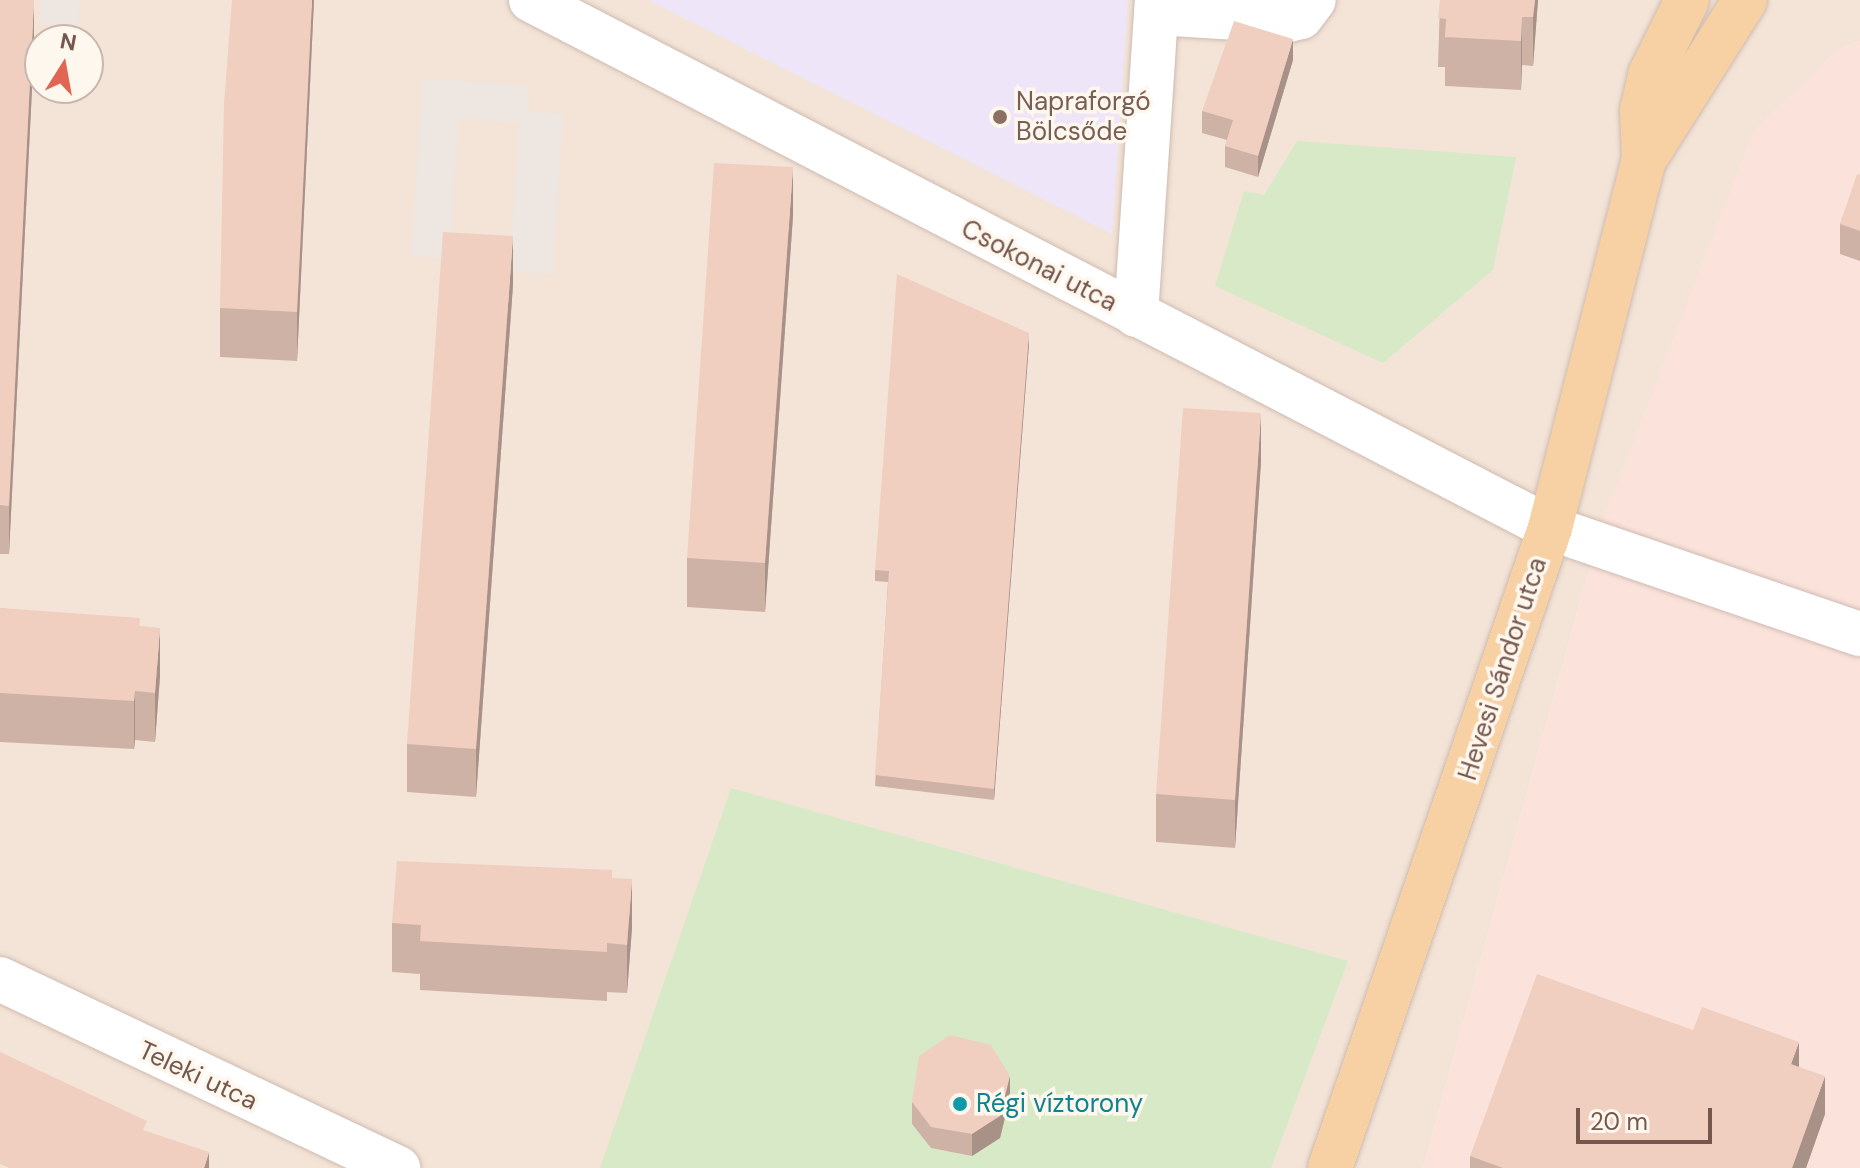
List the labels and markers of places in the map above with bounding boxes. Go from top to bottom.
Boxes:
place label: Napraforgó Bölcsőde [1016,86,1151,148]
marker: Napraforgó Bölcsőde [991,108,1009,126]
place label: Régi víztorony [976,1088,1143,1120]
marker: Régi víztorony [951,1095,969,1113]

